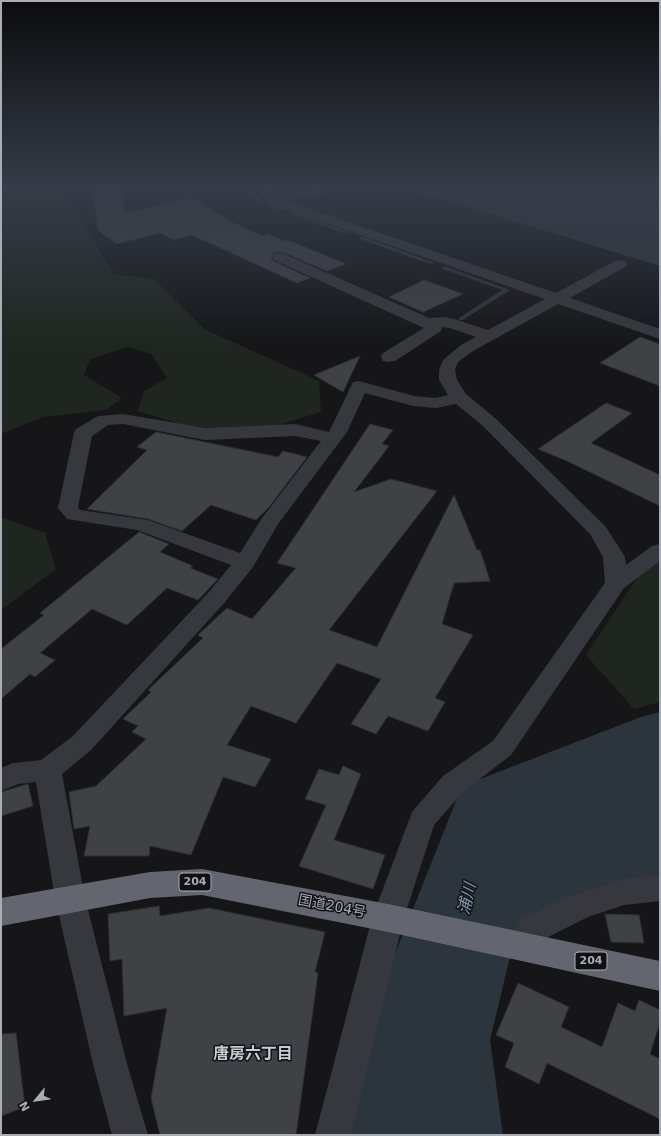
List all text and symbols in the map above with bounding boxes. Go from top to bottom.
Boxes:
road number: 204 [179,873,211,891]
water label: 浦川 [455,881,481,917]
street label: 国道204号 [297,892,367,922]
road number: 204 [575,952,607,970]
district label: 唐房六丁目 [213,1045,293,1065]
north arrow [16,1080,56,1120]
text: N [17,1099,33,1113]

